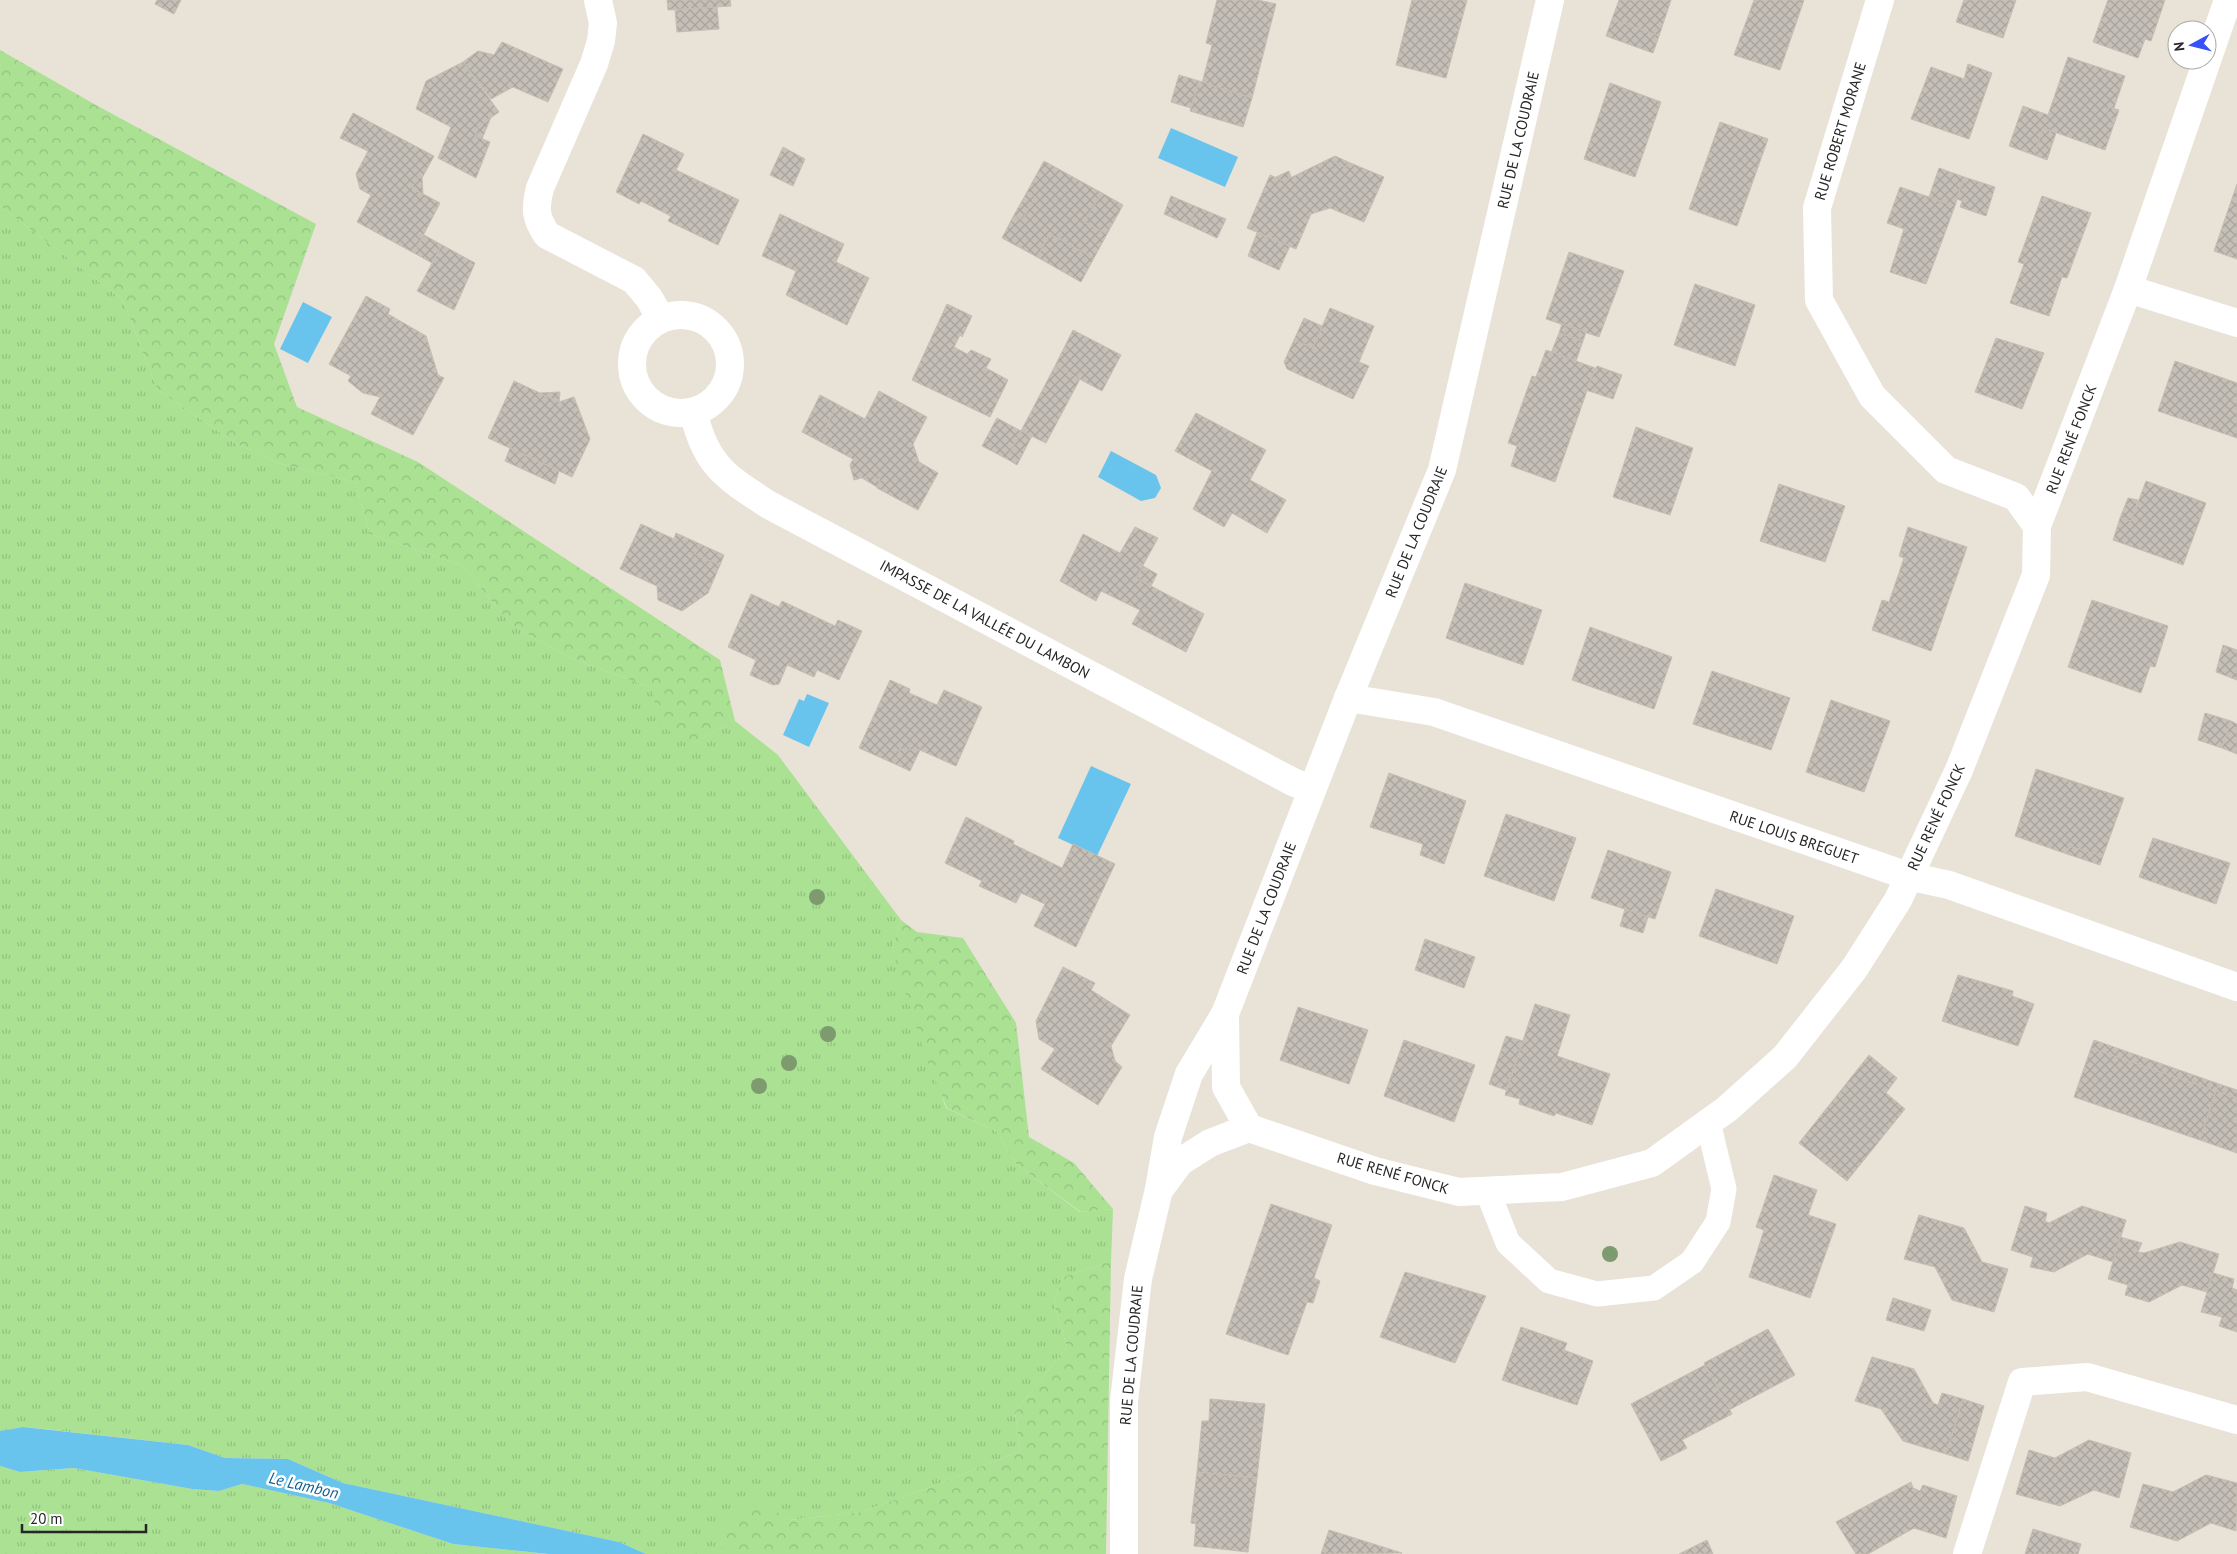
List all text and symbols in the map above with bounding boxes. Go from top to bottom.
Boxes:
north arrow [2167,20,2217,70]
text: N [2170,41,2189,52]
street label: RUE ROBERT MORANE [1810,60,1870,202]
street label: RUE DE LA COUDRAIE [1493,69,1543,211]
street label: RUE RENÉ FONCK [2041,382,2101,496]
street label: RUE DE LA COUDRAIE [1381,463,1451,601]
street label: IMPASSE DE LA VALLÉE DU LAMBON [877,555,1093,683]
street label: RUE RENÉ FONCK [1903,761,1969,873]
street label: RUE LOUIS BREGUET [1727,806,1862,868]
street label: RUE DE LA COUDRAIE [1232,839,1300,977]
street label: RUE RENÉ FONCK [1335,1148,1451,1198]
street label: RUE DE LA COUDRAIE [1115,1284,1147,1426]
water label: Le Lambon [267,1467,341,1503]
scale bar [22,1502,146,1534]
text: 20 m [30,1509,63,1528]

